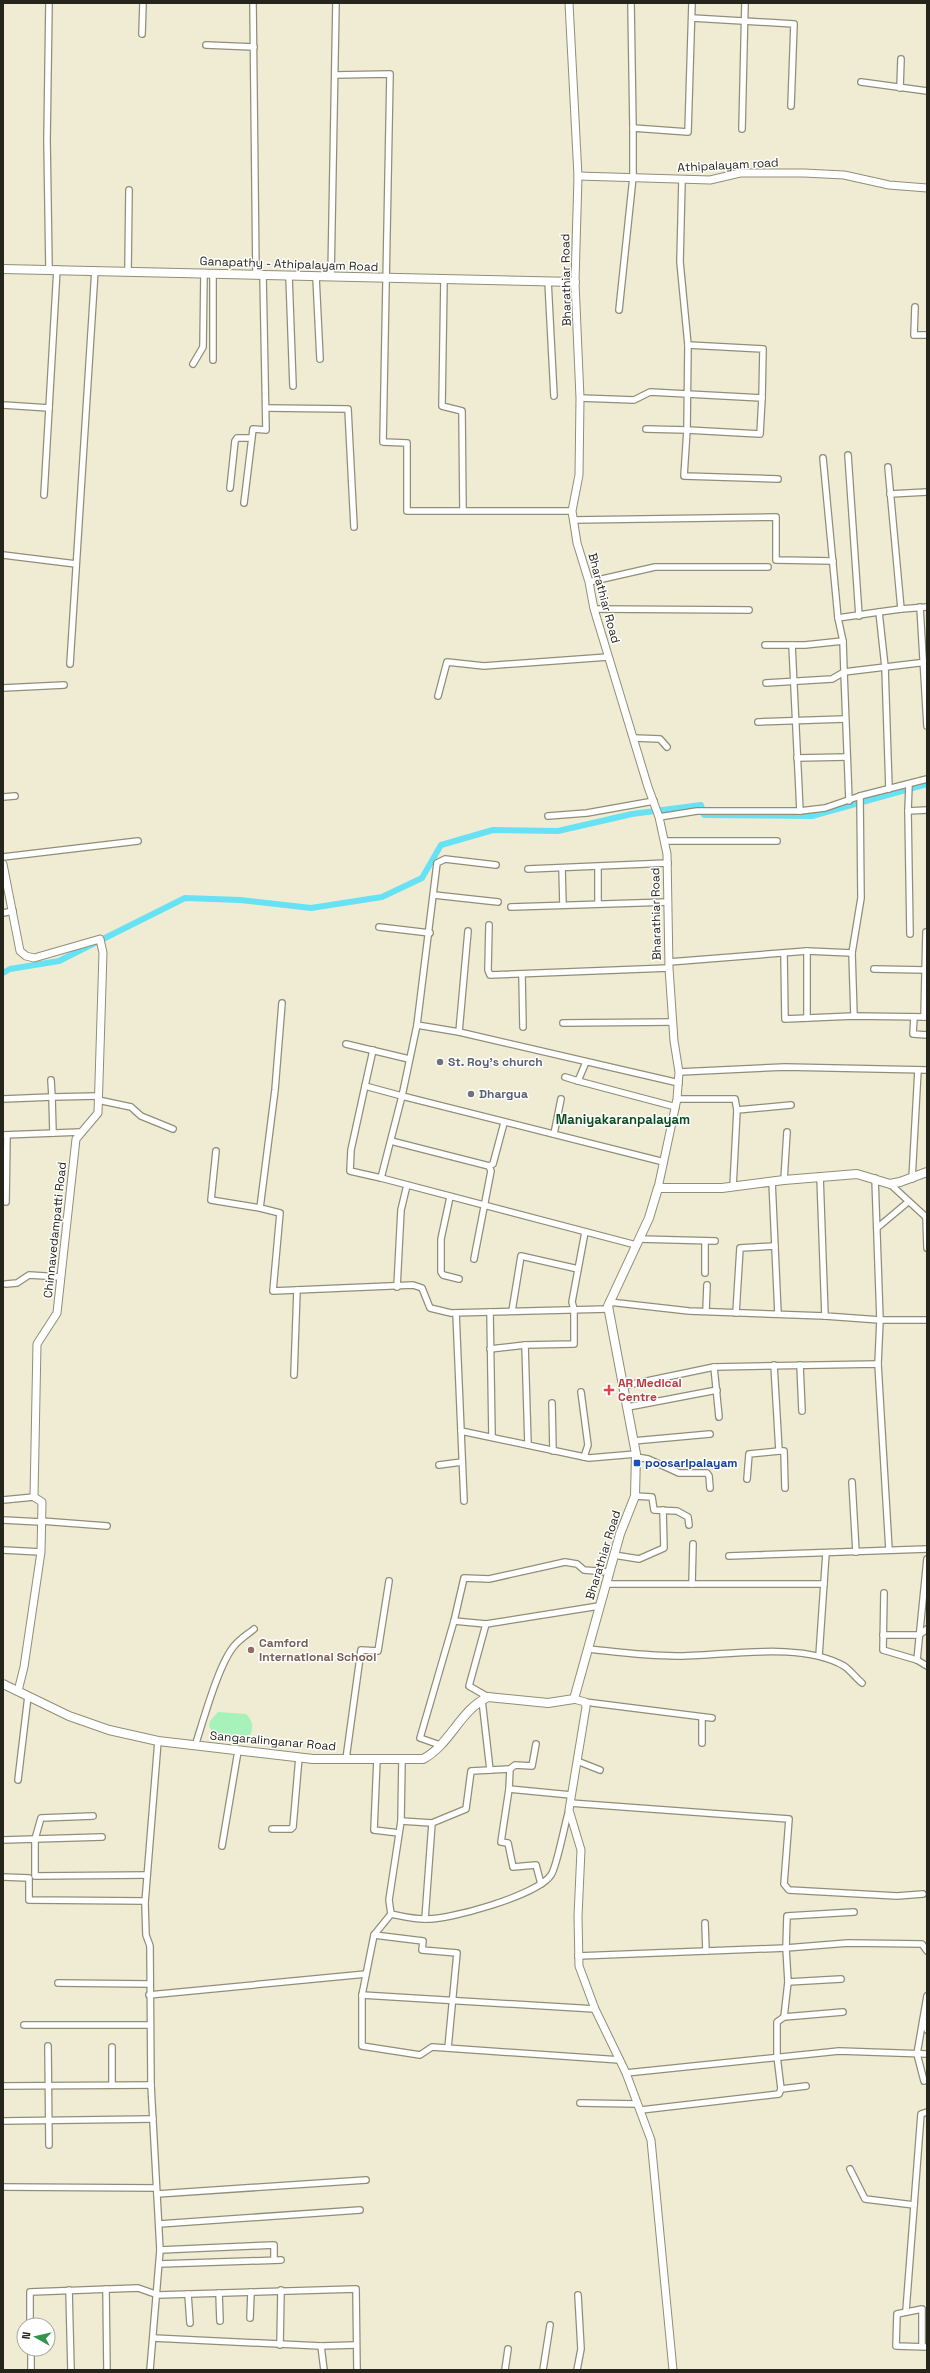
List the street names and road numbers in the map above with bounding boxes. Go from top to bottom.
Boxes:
street label: Athipalayam road [677,154,779,176]
street label: Bharathiar Road [557,233,575,327]
street label: Ganapathy - Athipalayam Road [199,253,379,275]
street label: Bharathiar Road [584,551,624,645]
street label: Bharathiar Road [647,867,665,961]
street label: Chinnavedampatti Road [40,1161,70,1299]
street label: Bharathiar Road [582,1508,624,1602]
street label: Sangaralinganar Road [209,1728,337,1754]

